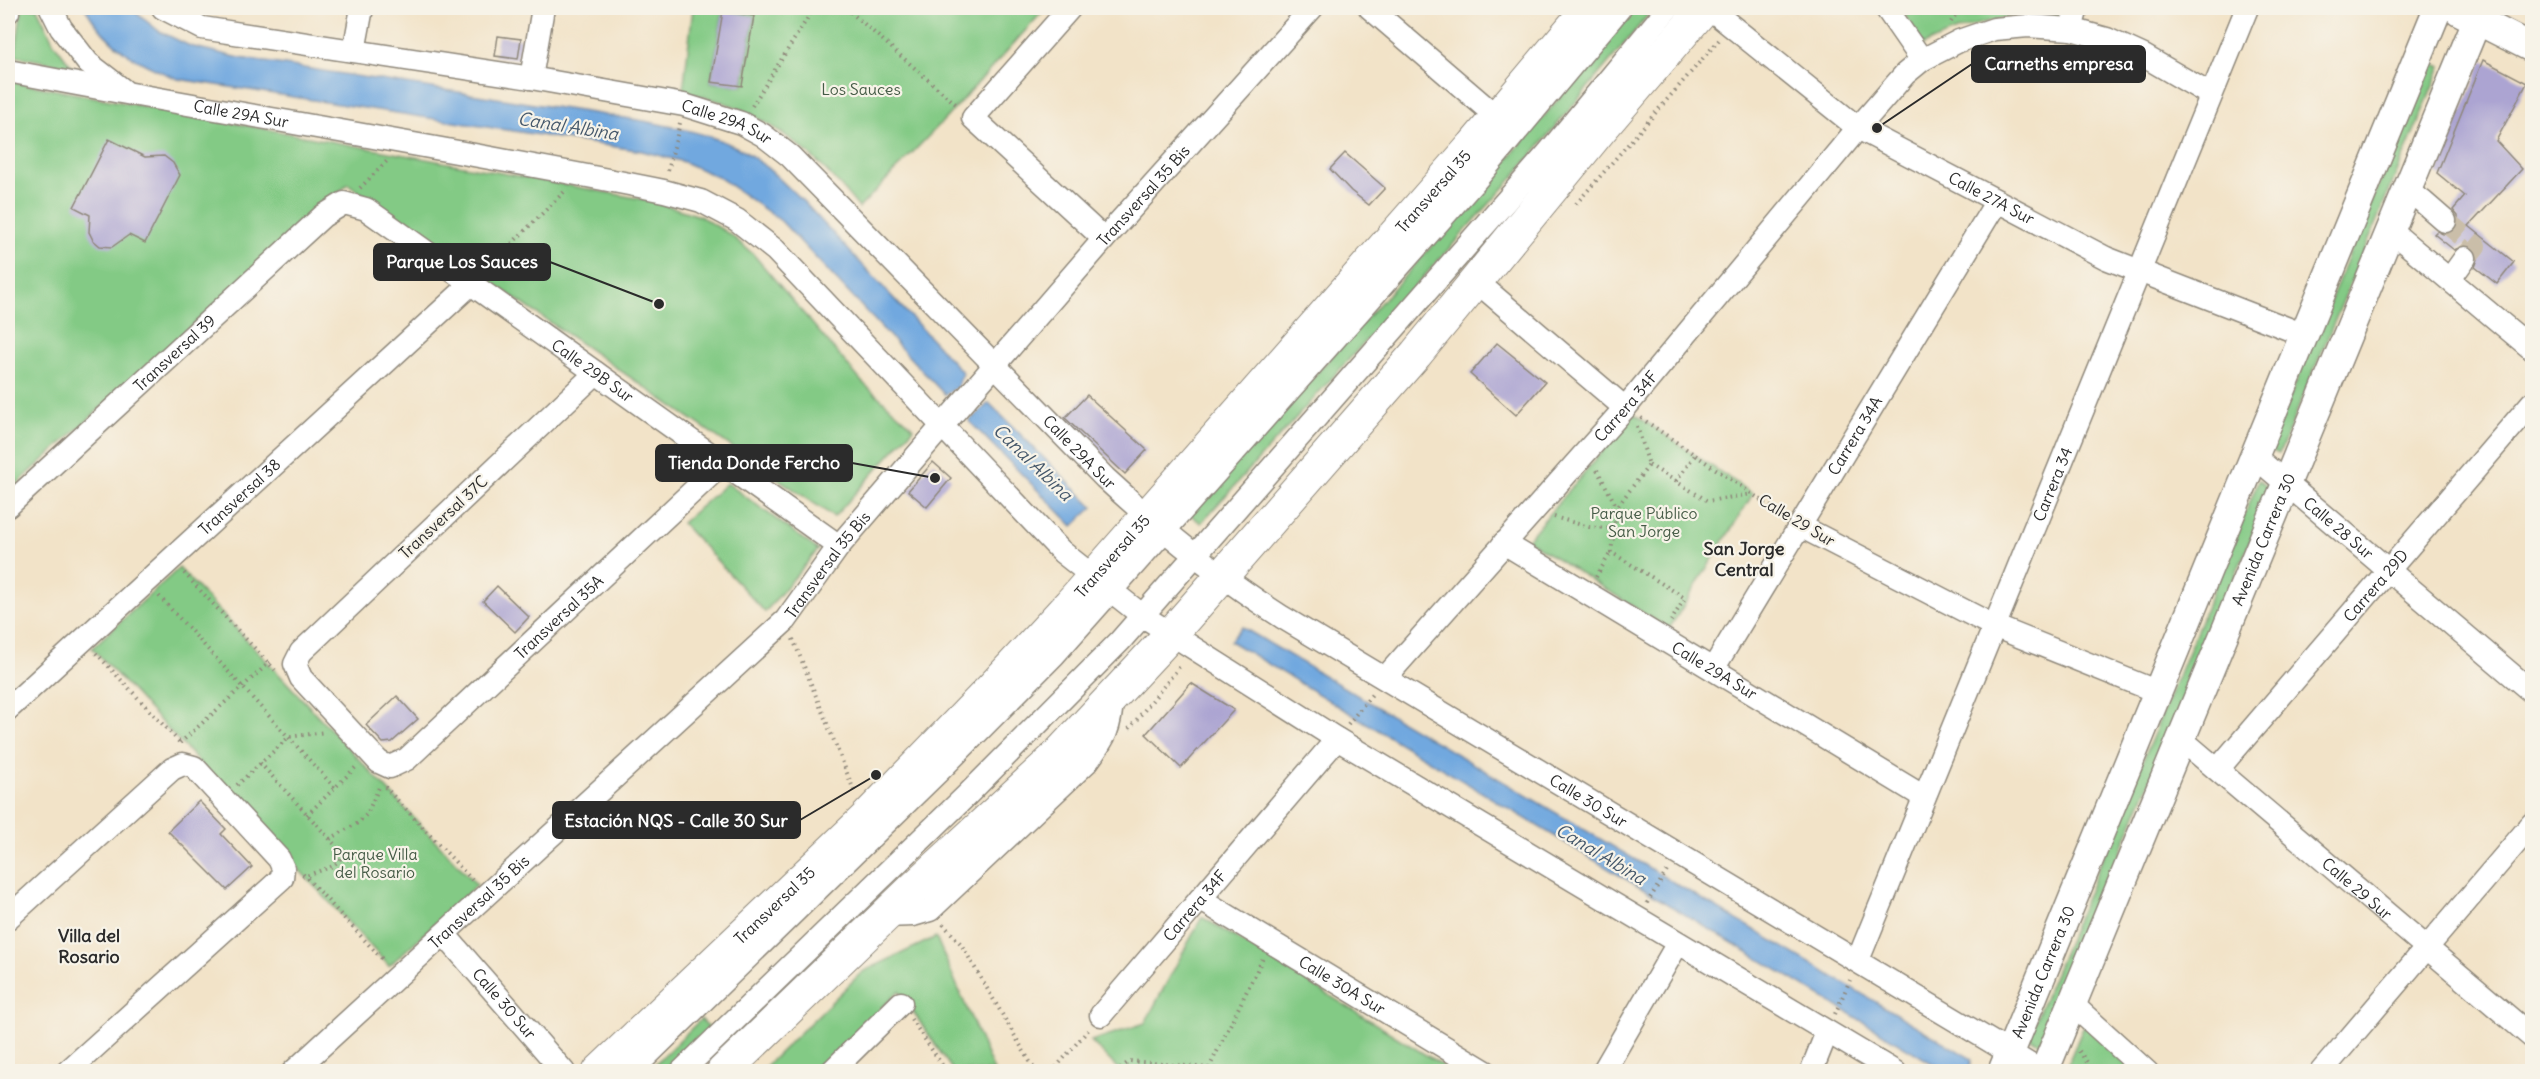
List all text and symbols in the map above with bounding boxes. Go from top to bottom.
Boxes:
callout: Carneths empresa [1972,46,2145,82]
text: Carneths empresa [1984,52,2134,75]
park label: Los Sauces [821,79,901,99]
street label: Calle 29A Sur [192,95,291,132]
street label: Calle 29A Sur [679,95,777,149]
water label: Canal Albina [516,107,622,146]
street label: Transversal 35 Bis [1092,141,1194,250]
street label: Transversal 35 [1391,145,1475,237]
street label: Calle 27A Sur [1945,167,2038,229]
callout: Parque Los Sauces [374,244,550,280]
text: Parque Los Sauces [386,250,538,273]
street label: Transversal 39 [129,310,219,396]
street label: Calle 29B Sur [548,334,638,407]
street label: Carrera 34F [1590,367,1662,446]
street label: Carrera 34A [1823,393,1886,479]
street label: Calle 29A Sur [1039,411,1121,494]
water label: Canal Albina [989,419,1079,507]
street label: Carrera 34 [2028,444,2077,524]
callout: Tienda Donde Fercho [656,445,852,481]
text: Tienda Donde Fercho [668,451,840,474]
street label: Transversal 38 [194,454,285,539]
street label: Avenida Carrera 30 [2227,470,2299,609]
street label: Transversal 37C [395,471,491,563]
street label: Calle 29 Sur [1755,489,1839,551]
street label: Calle 28 Sur [2299,492,2378,564]
park label: Parque Público San Jorge [1590,503,1698,541]
street label: Transversal 35 Bis [780,507,875,622]
street label: Transversal 35 [1070,510,1154,602]
district label: San Jorge Central [1703,537,1785,581]
street label: Carrera 29D [2339,545,2412,626]
street label: Transversal 35A [510,570,607,663]
street label: Calle 29A Sur [1668,637,1761,704]
street label: Calle 30 Sur [1546,769,1632,832]
callout: Estación NQS - Calle 30 Sur [553,802,800,838]
text: Estación NQS - Calle 30 Sur [564,809,788,832]
water label: Canal Albina [1552,818,1652,891]
park label: Parque Villa del Rosario [332,844,418,882]
street label: Transversal 35 Bis [424,851,533,953]
street label: Calle 29 Sur [2318,853,2397,924]
street label: Transversal 35 [730,862,819,948]
street label: Carrera 34F [1159,866,1231,945]
street label: Avenida Carrera 30 [2007,903,2079,1041]
district label: Villa del Rosario [58,924,120,968]
street label: Calle 30A Sur [1295,951,1389,1019]
street label: Calle 30 Sur [468,964,541,1043]

